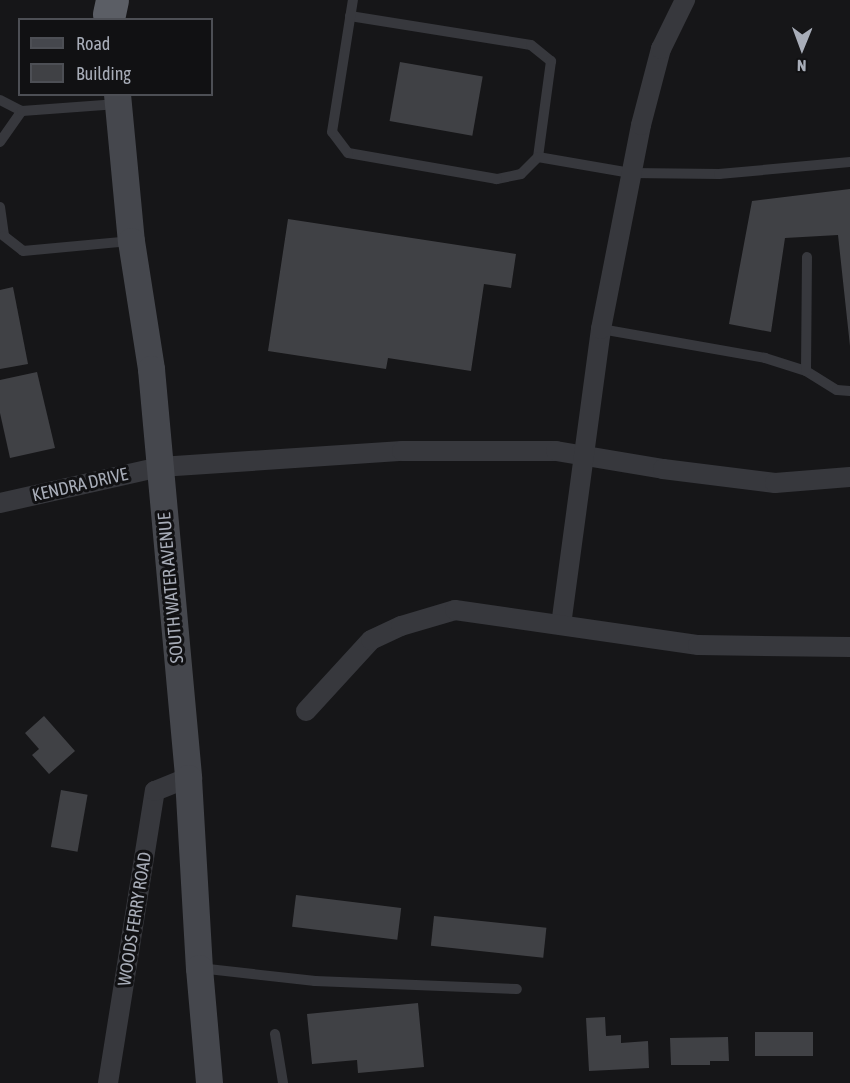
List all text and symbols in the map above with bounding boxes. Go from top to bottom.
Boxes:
legend [18,18,213,96]
north arrow [772,18,832,78]
text: Road [76,33,110,54]
text: N [797,57,807,75]
text: Building [76,63,131,84]
street label: KENDRA DRIVE [30,463,130,507]
street label: SOUTH WATER AVENUE [154,512,188,664]
street label: WOODS FERRY ROAD [114,850,156,988]

